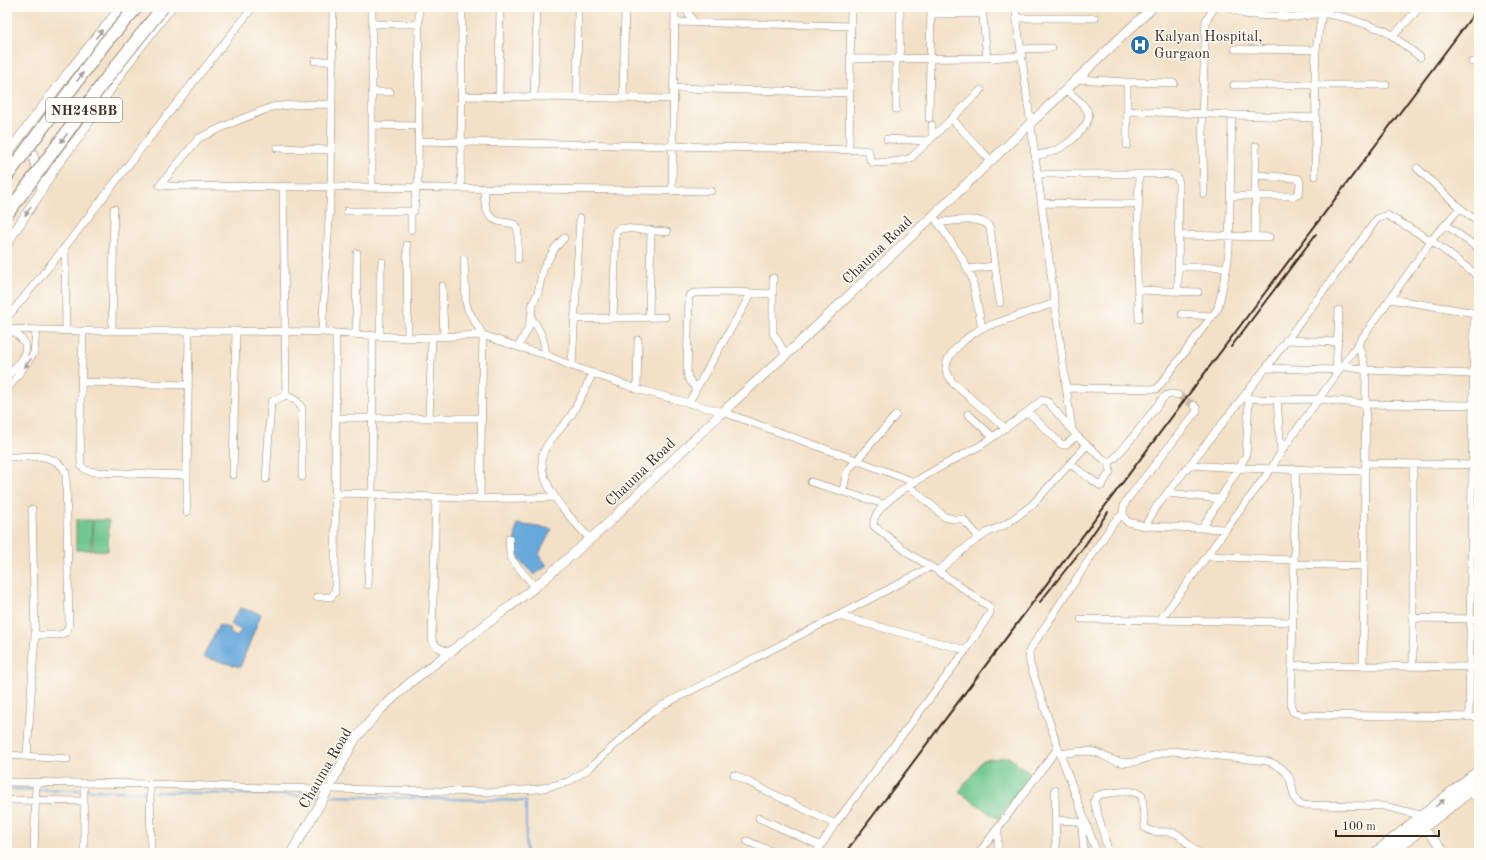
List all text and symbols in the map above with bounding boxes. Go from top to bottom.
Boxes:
one-way arrow [94,28,103,39]
place label: Kalyan Hospital, Gurgaon [1154,30,1262,62]
hospital icon: Kalyan Hospital, Gurgaon [1129,34,1151,56]
one-way arrow [76,72,84,83]
road number: NH248BB [46,98,122,122]
one-way arrow [59,133,68,144]
one-way arrow [24,206,32,217]
street label: Chauma Road [840,214,916,288]
one-way arrow [24,357,32,368]
street label: Chauma Road [603,436,679,510]
street label: Chauma Road [297,726,356,812]
one-way arrow [1434,799,1445,807]
scale bar [1336,812,1439,838]
text: 100 m [1342,821,1376,833]

